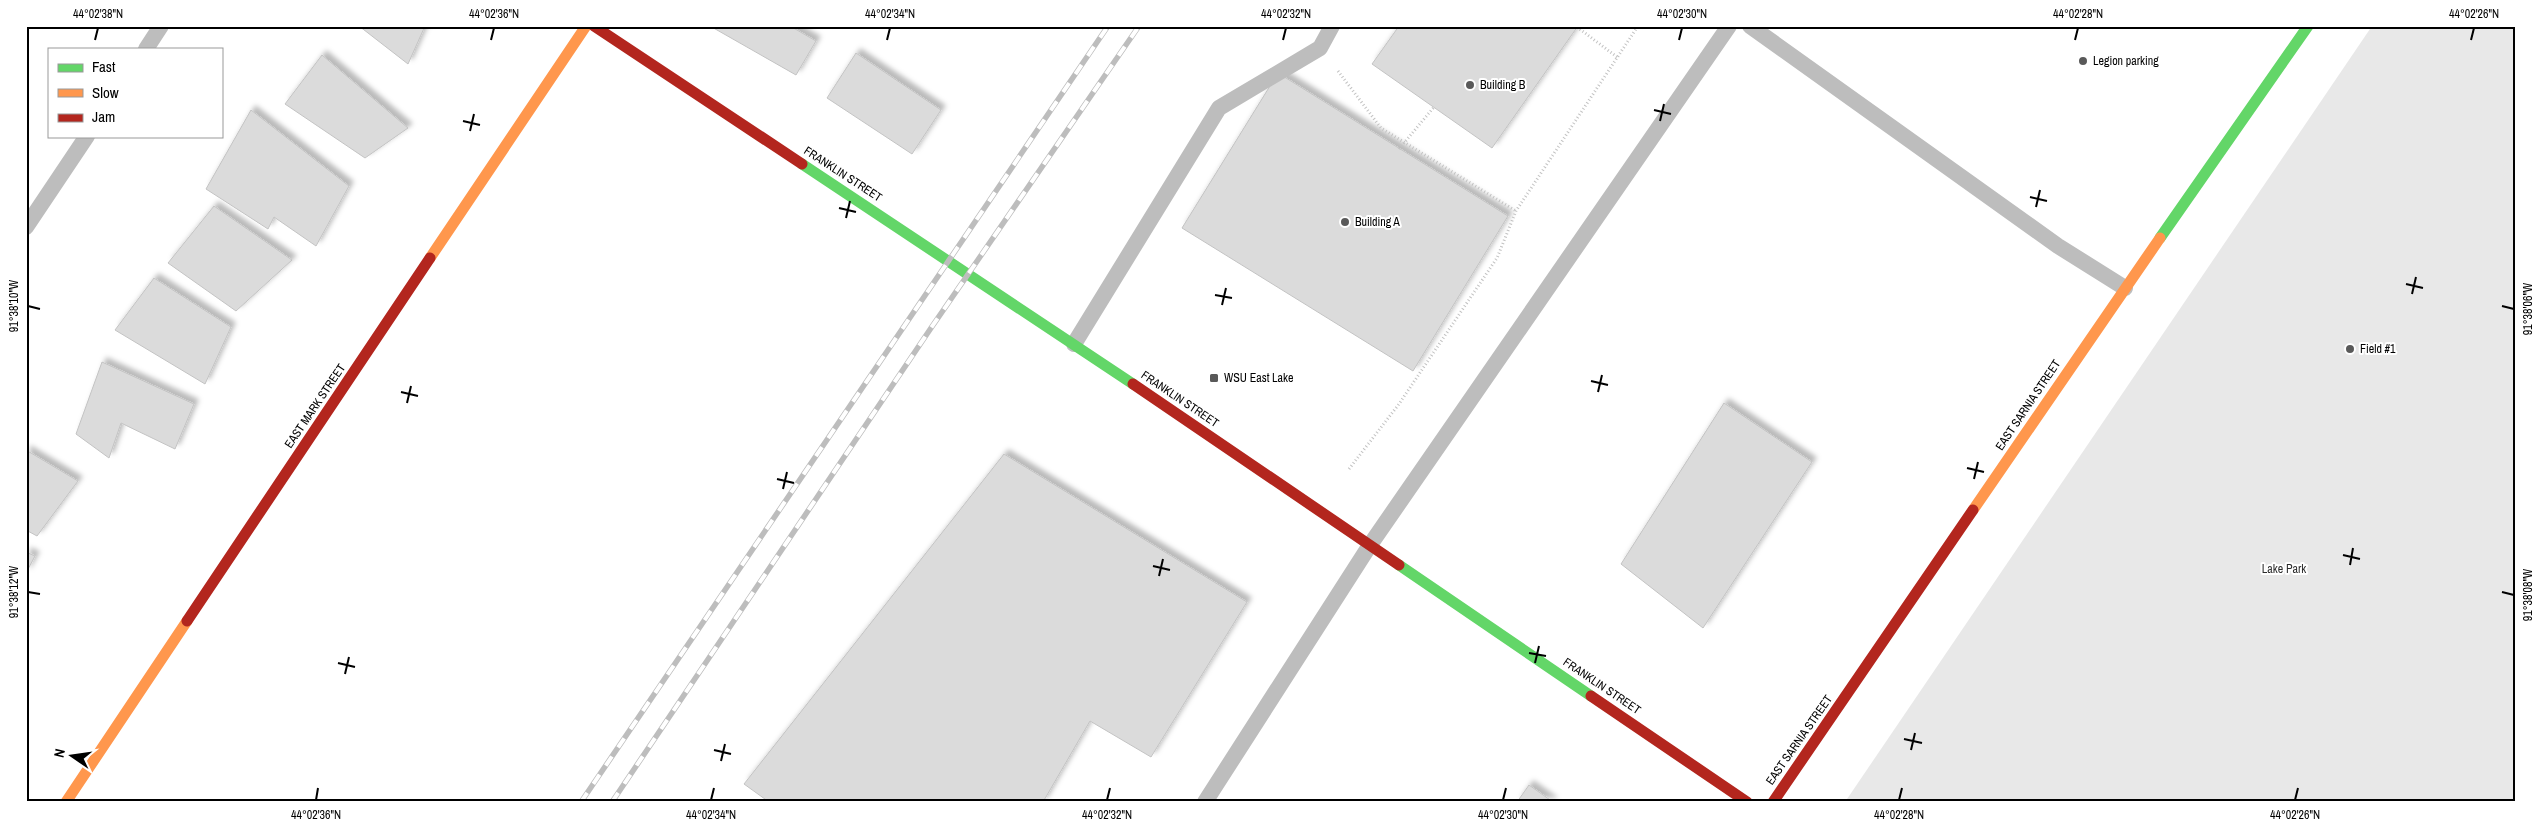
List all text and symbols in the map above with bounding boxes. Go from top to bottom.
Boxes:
text: 44°02'38"N [73,6,123,22]
text: 44°02'36"N [469,6,519,22]
text: 44°02'34"N [865,6,915,22]
text: 44°02'32"N [1261,6,1311,22]
text: 44°02'30"N [1657,6,1707,22]
text: 44°02'28"N [2053,6,2103,22]
text: 44°02'26"N [2449,6,2499,22]
legend [48,48,222,138]
place label: Legion parking [2093,53,2159,69]
marker: Legion parking [2077,55,2089,67]
text: Fast [92,56,116,77]
place label: Building B [1480,77,1526,93]
marker: Building B [1464,79,1476,91]
text: Slow [92,82,119,103]
text: Jam [92,106,115,127]
street label: FRANKLIN STREET [801,143,885,205]
place label: Building A [1355,214,1400,230]
marker: Building A [1339,216,1351,228]
text: 91°38'10"W [6,279,22,332]
text: 91°38'06"W [2520,282,2536,335]
place label: Field #1 [2360,341,2396,357]
marker: Field #1 [2344,343,2356,355]
street label: EAST SARNIA STREET [1992,357,2064,453]
street label: EAST MARK STREET [281,361,349,451]
street label: FRANKLIN STREET [1138,367,1222,431]
place label: WSU East Lake [1224,370,1293,386]
marker: WSU East Lake [1208,372,1220,384]
park label: Lake Park [2262,561,2306,577]
text: 91°38'12"W [6,565,22,618]
text: 91°38'08"W [2520,568,2536,621]
street label: FRANKLIN STREET [1560,654,1644,718]
street label: EAST SARNIA STREET [1762,692,1836,788]
north arrow [48,730,98,780]
text: N [50,747,69,759]
text: 44°02'36"N [291,807,341,823]
text: 44°02'34"N [686,807,736,823]
text: 44°02'32"N [1082,807,1132,823]
text: 44°02'30"N [1478,807,1528,823]
text: 44°02'28"N [1874,807,1924,823]
text: 44°02'26"N [2270,807,2320,823]

